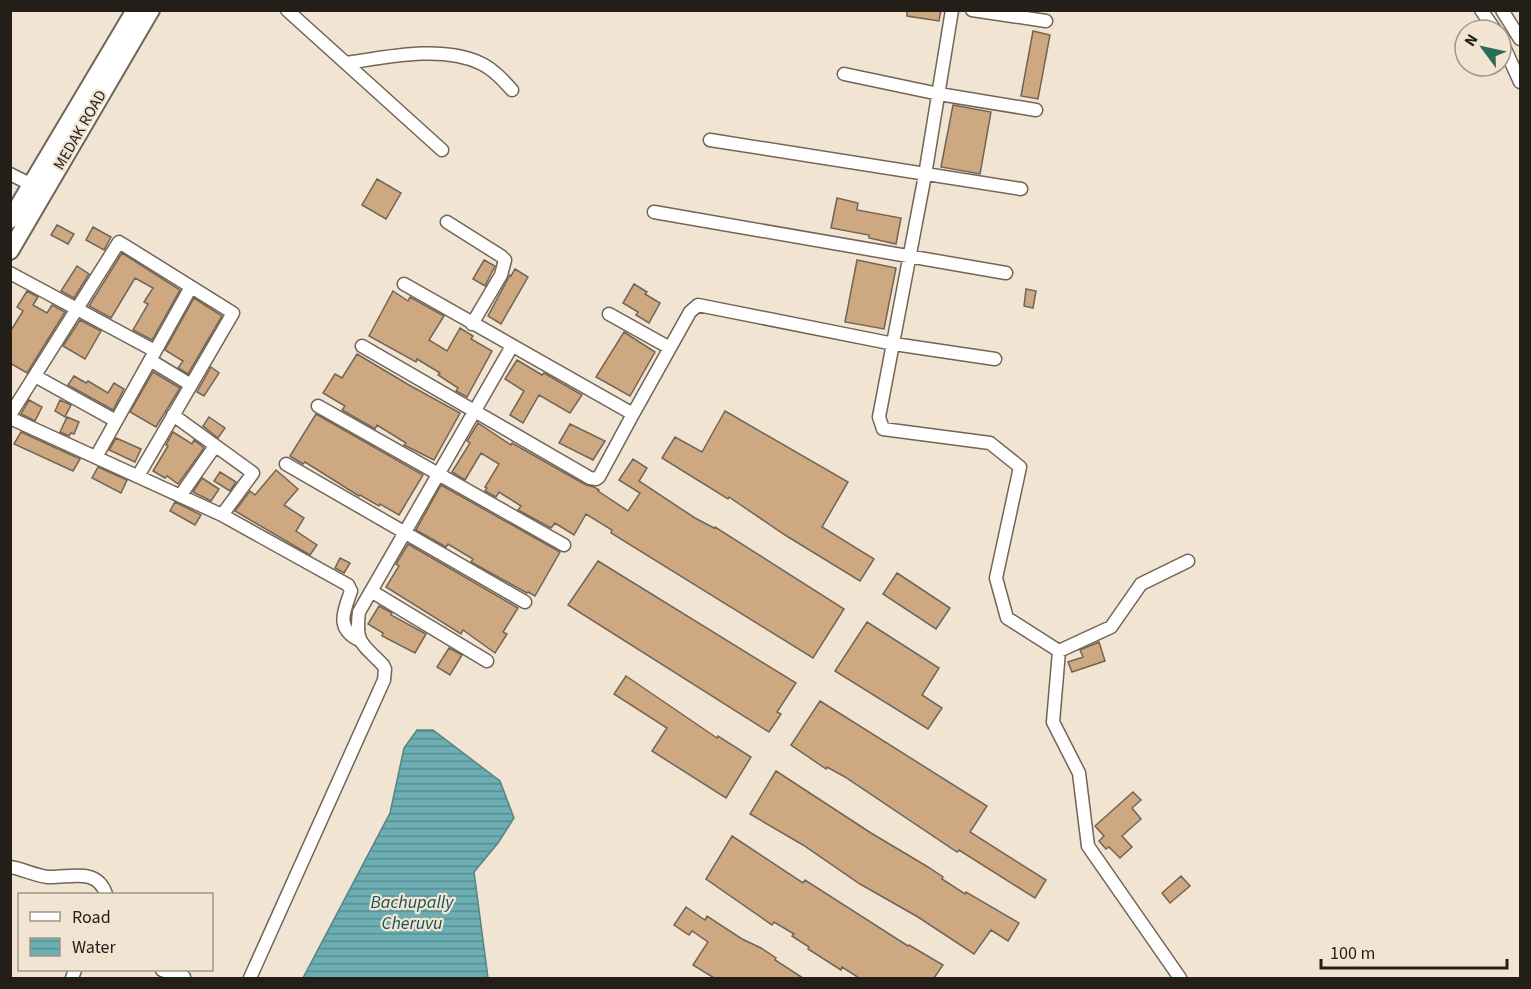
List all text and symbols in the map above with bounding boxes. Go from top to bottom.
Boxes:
north arrow [1453,18,1513,78]
text: N [1459,30,1483,51]
street label: MEDAK ROAD [48,86,112,174]
water label: Bachupally Cheruvu [371,890,454,936]
legend [18,893,213,971]
text: Road [72,905,111,930]
scale bar [1321,932,1507,970]
text: Water [72,935,116,960]
text: 100 m [1330,941,1375,966]

